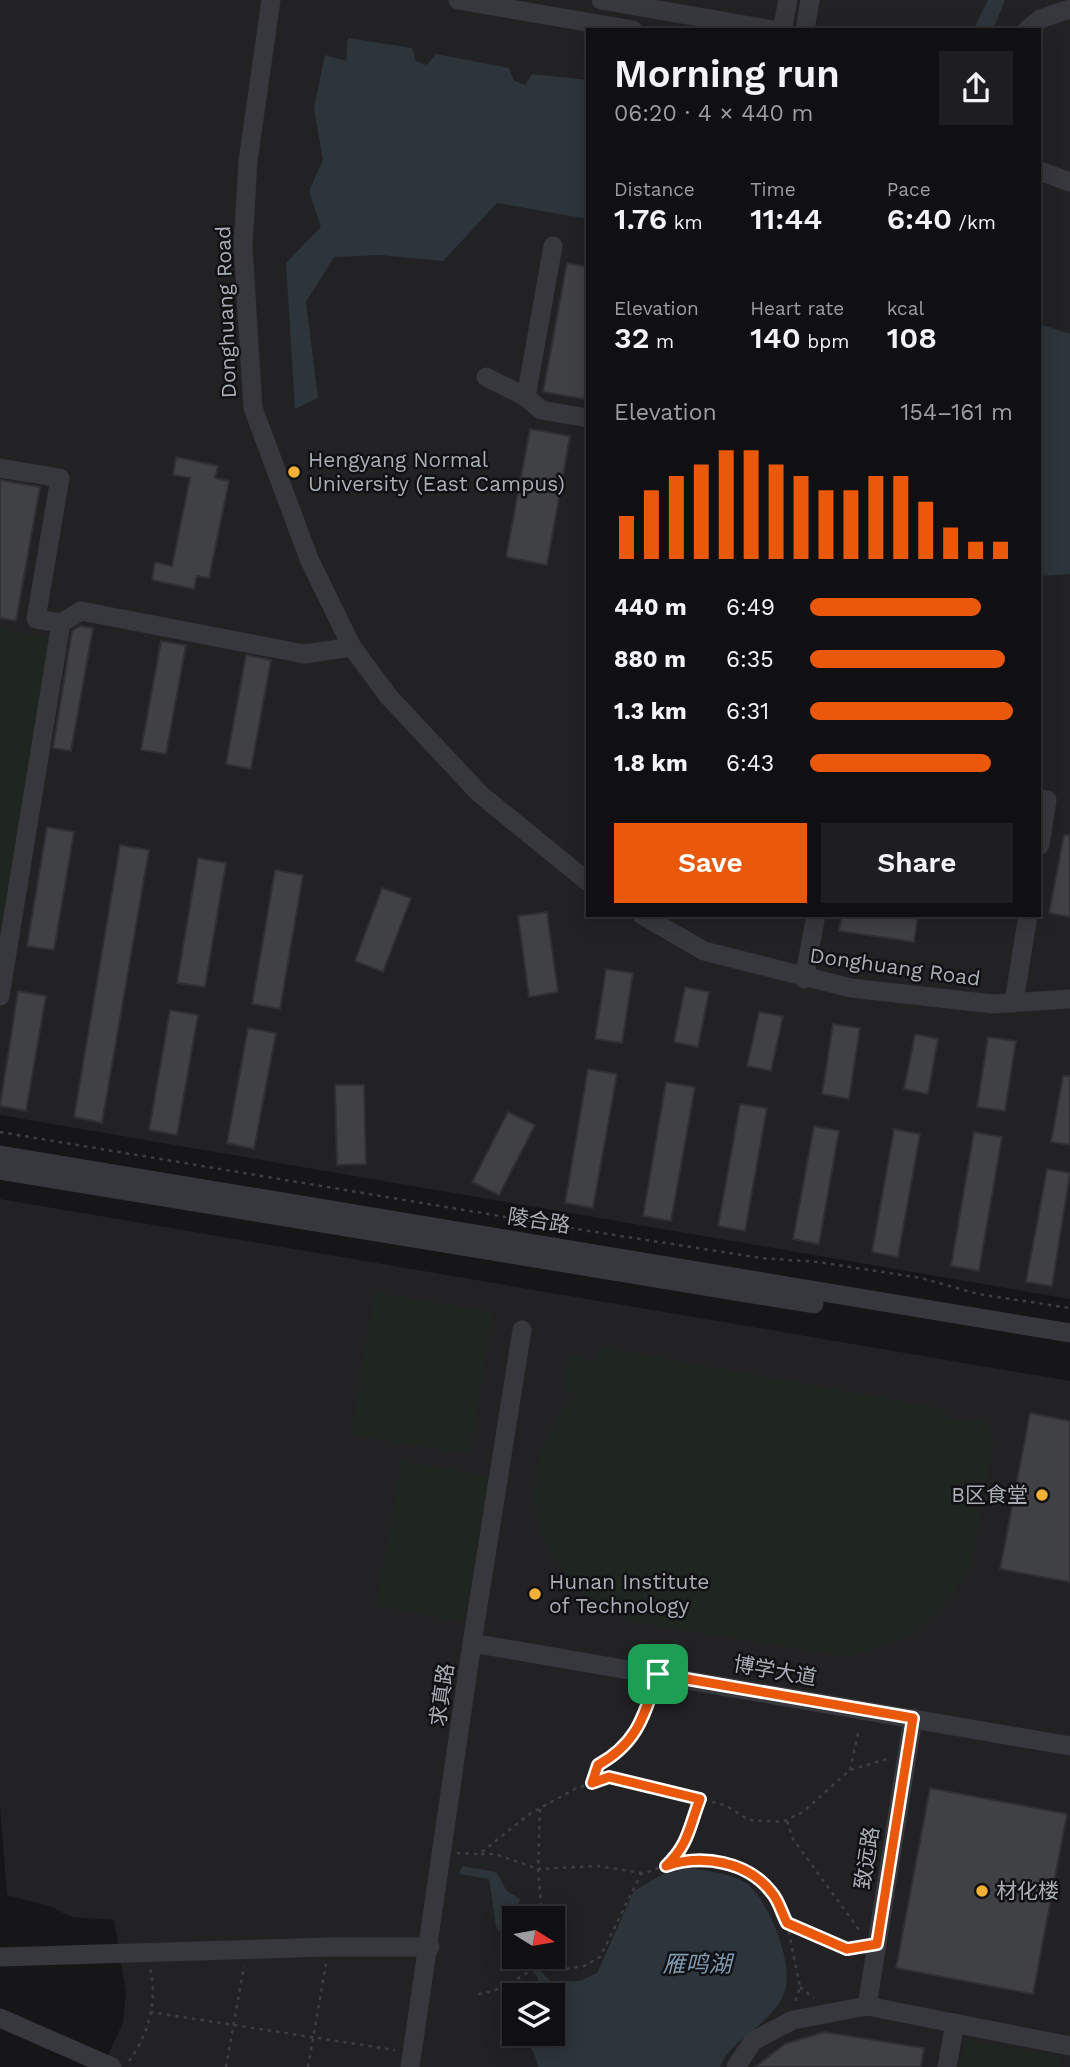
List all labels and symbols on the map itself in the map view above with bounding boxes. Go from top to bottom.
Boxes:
street label: Donghuang Road [210,225,241,399]
place label: Hengyang Normal University (East Campus) [308,447,565,496]
marker: Hengyang Normal University (East Campus) [286,464,302,480]
street label: Donghuang Road [808,942,982,991]
street label: 陵合路 [506,1203,572,1238]
place label: B区食堂 [951,1482,1028,1507]
marker: B区食堂 [1034,1487,1050,1503]
place label: Hunan Institute of Technology [549,1569,709,1618]
marker: Hunan Institute of Technology [527,1586,543,1602]
pin [628,1644,688,1704]
street label: 博学大道 [732,1651,819,1690]
street label: 求真路 [425,1662,458,1728]
street label: 致远路 [849,1825,884,1891]
place label: 材化楼 [996,1878,1059,1903]
marker: 材化楼 [974,1883,990,1899]
north arrow [502,1906,565,1969]
water label: 雁鸣湖 [663,1951,735,1978]

